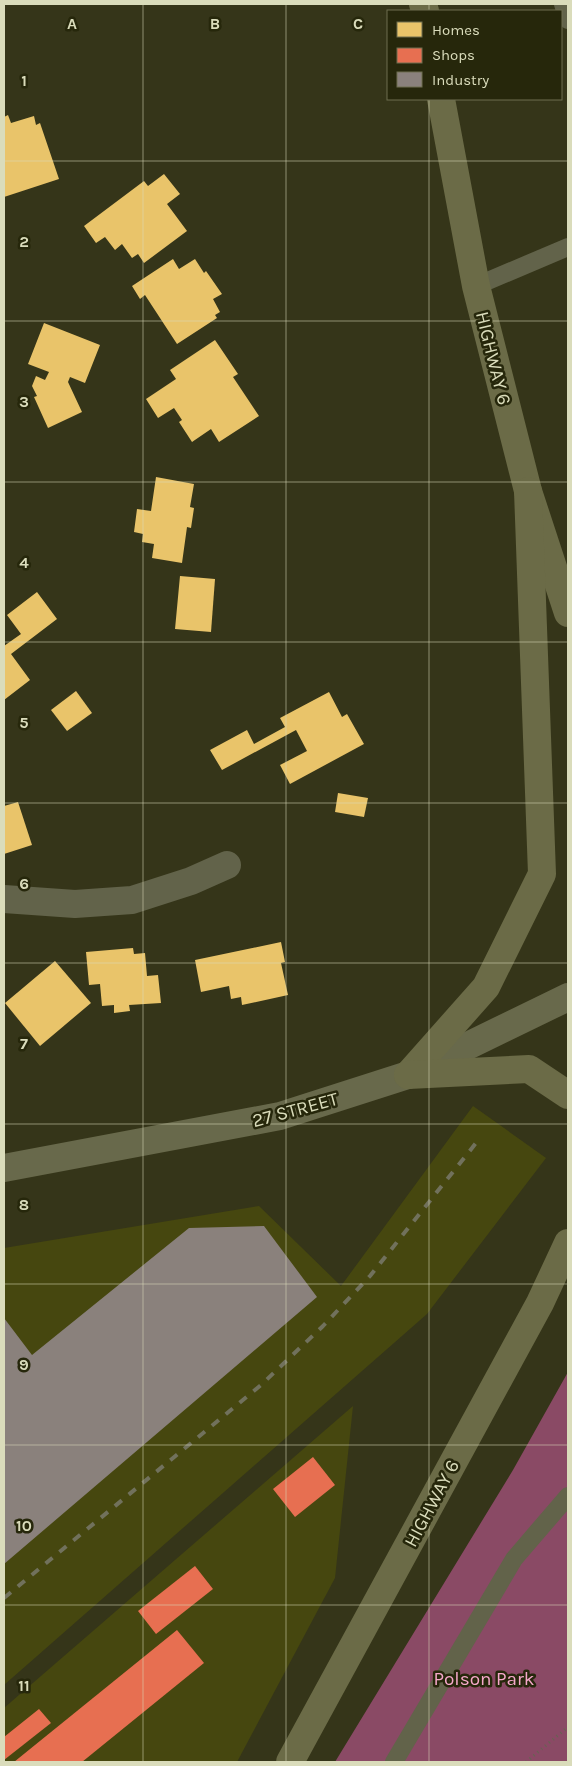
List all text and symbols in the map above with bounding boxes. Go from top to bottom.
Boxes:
legend [387,10,562,100]
text: A [67,14,77,33]
text: B [210,14,220,33]
text: C [353,14,363,33]
text: Homes [432,21,480,39]
text: Shops [432,46,475,64]
text: 1 [21,71,27,90]
text: Industry [432,71,489,89]
text: 2 [19,232,29,251]
street label: HIGHWAY 6 [471,309,515,407]
text: 3 [19,392,29,411]
text: 4 [19,553,29,572]
text: 5 [19,713,29,732]
text: 6 [19,874,29,893]
text: 7 [20,1034,28,1053]
street label: 27 STREET [250,1088,341,1132]
text: 8 [19,1195,29,1214]
text: 9 [19,1355,29,1374]
street label: HIGHWAY 6 [400,1456,464,1551]
text: 10 [16,1516,32,1535]
park label: Polson Park [433,1668,535,1690]
text: 11 [18,1676,30,1695]

